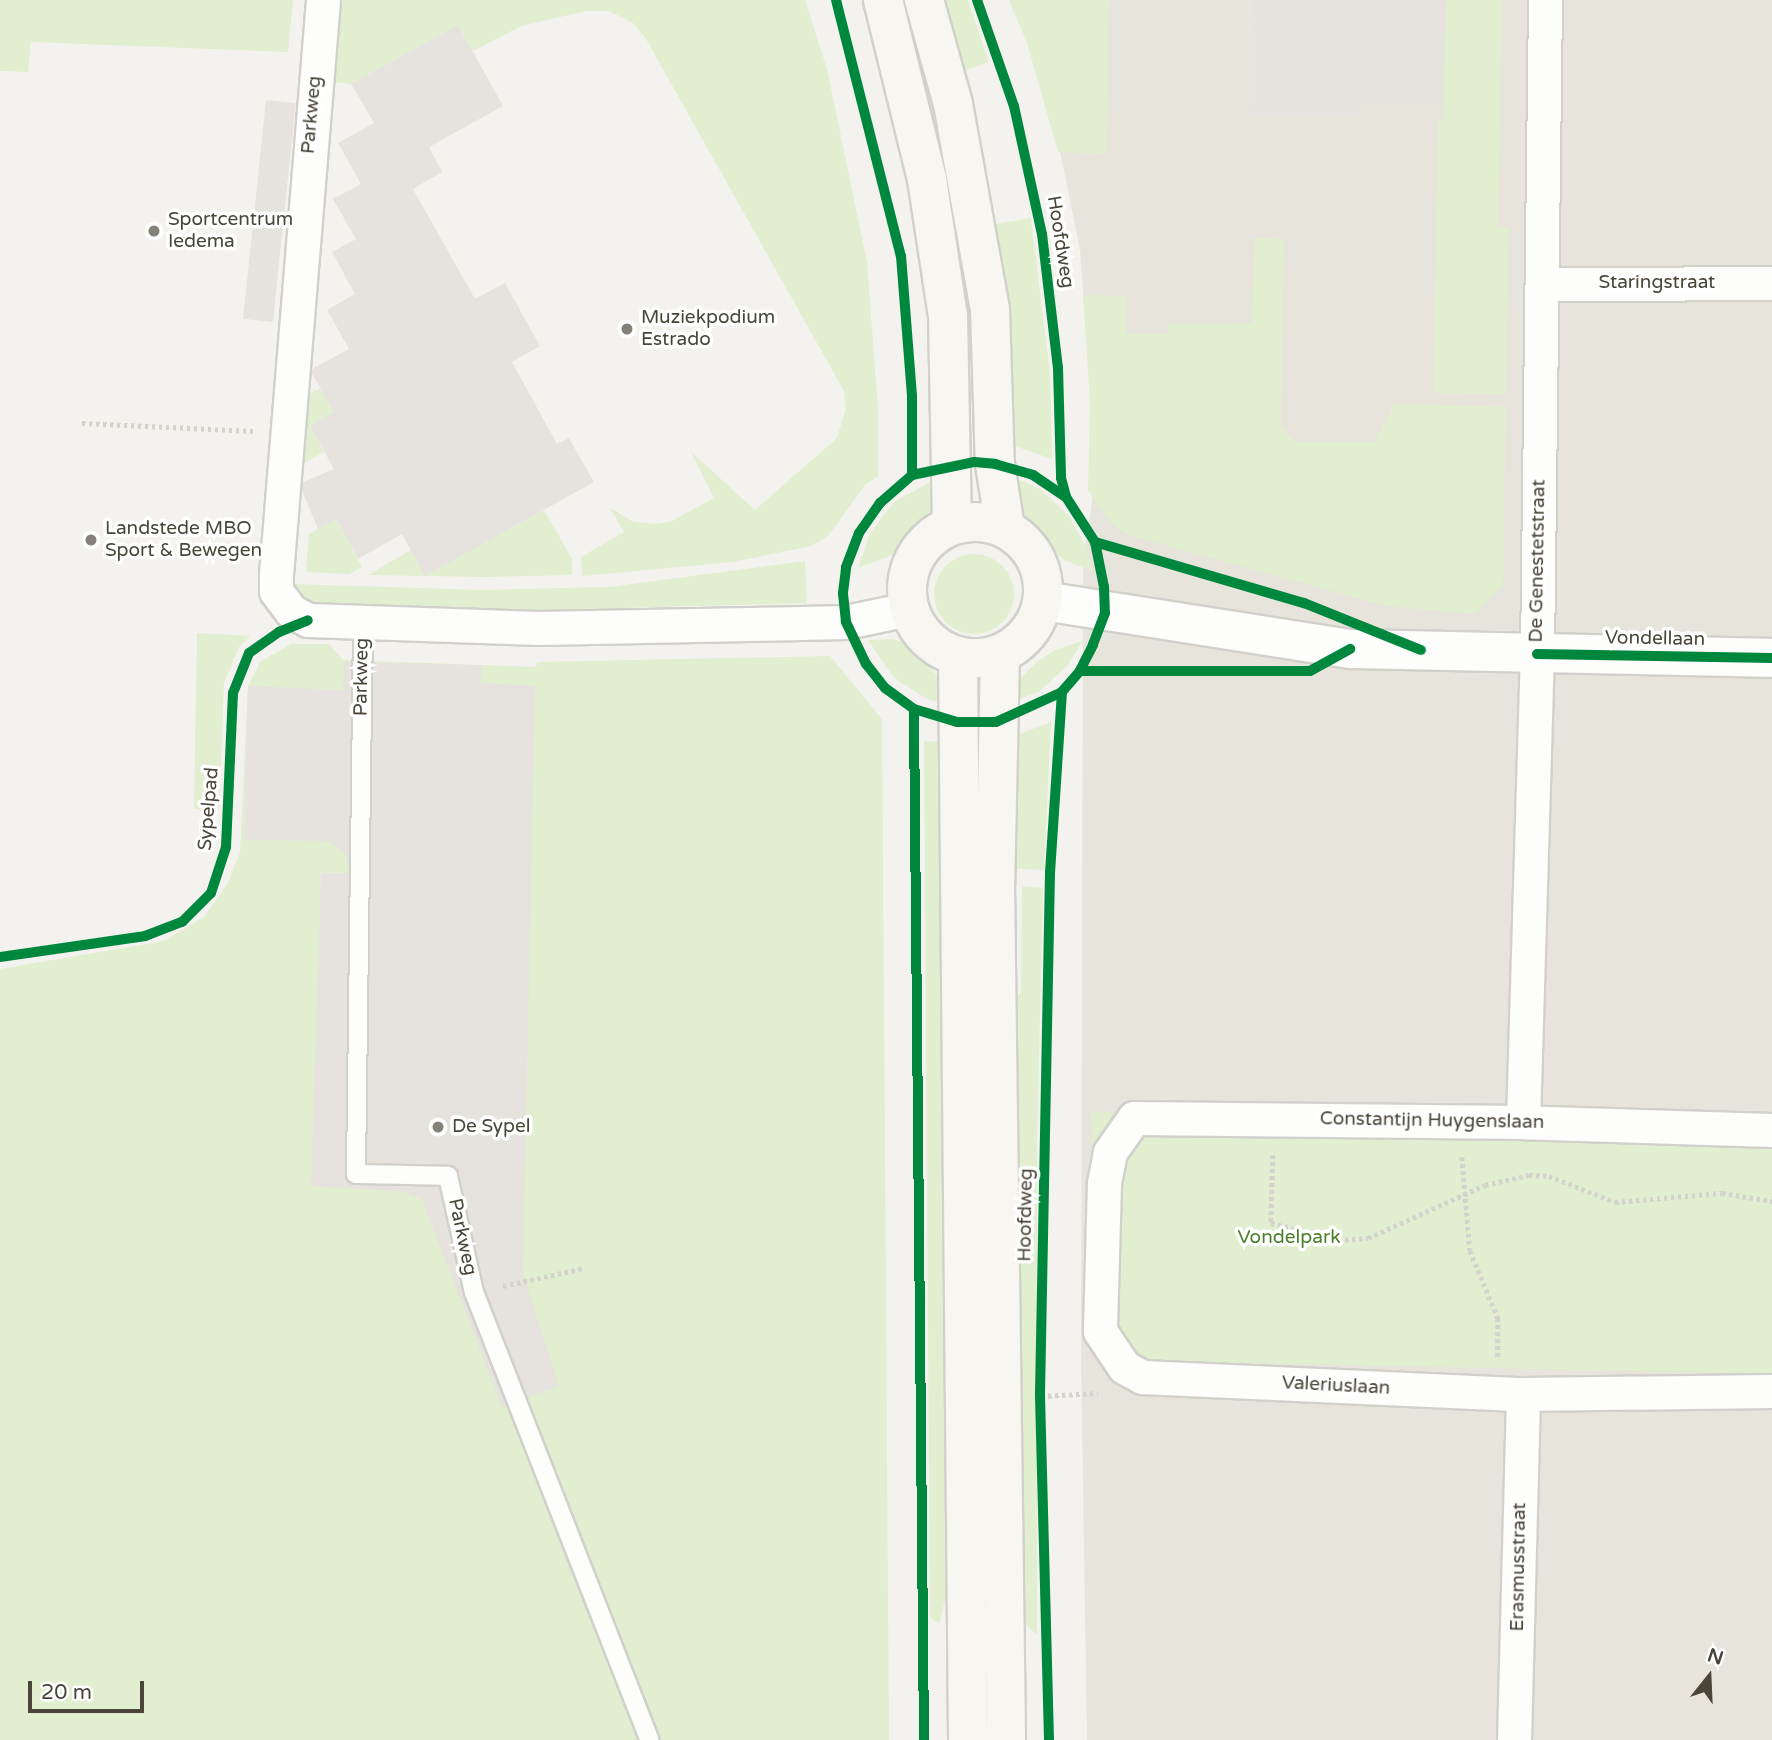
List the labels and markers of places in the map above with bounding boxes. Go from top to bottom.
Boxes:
place label: Sportcentrum Iedema [168,209,293,253]
marker: Sportcentrum Iedema [146,223,162,239]
place label: Muziekpodium Estrado [641,307,775,351]
marker: Muziekpodium Estrado [619,321,635,337]
place label: Landstede MBO Sport & Bewegen [105,518,262,562]
marker: Landstede MBO Sport & Bewegen [83,532,99,548]
place label: De Sypel [452,1116,530,1138]
marker: De Sypel [430,1119,446,1135]

